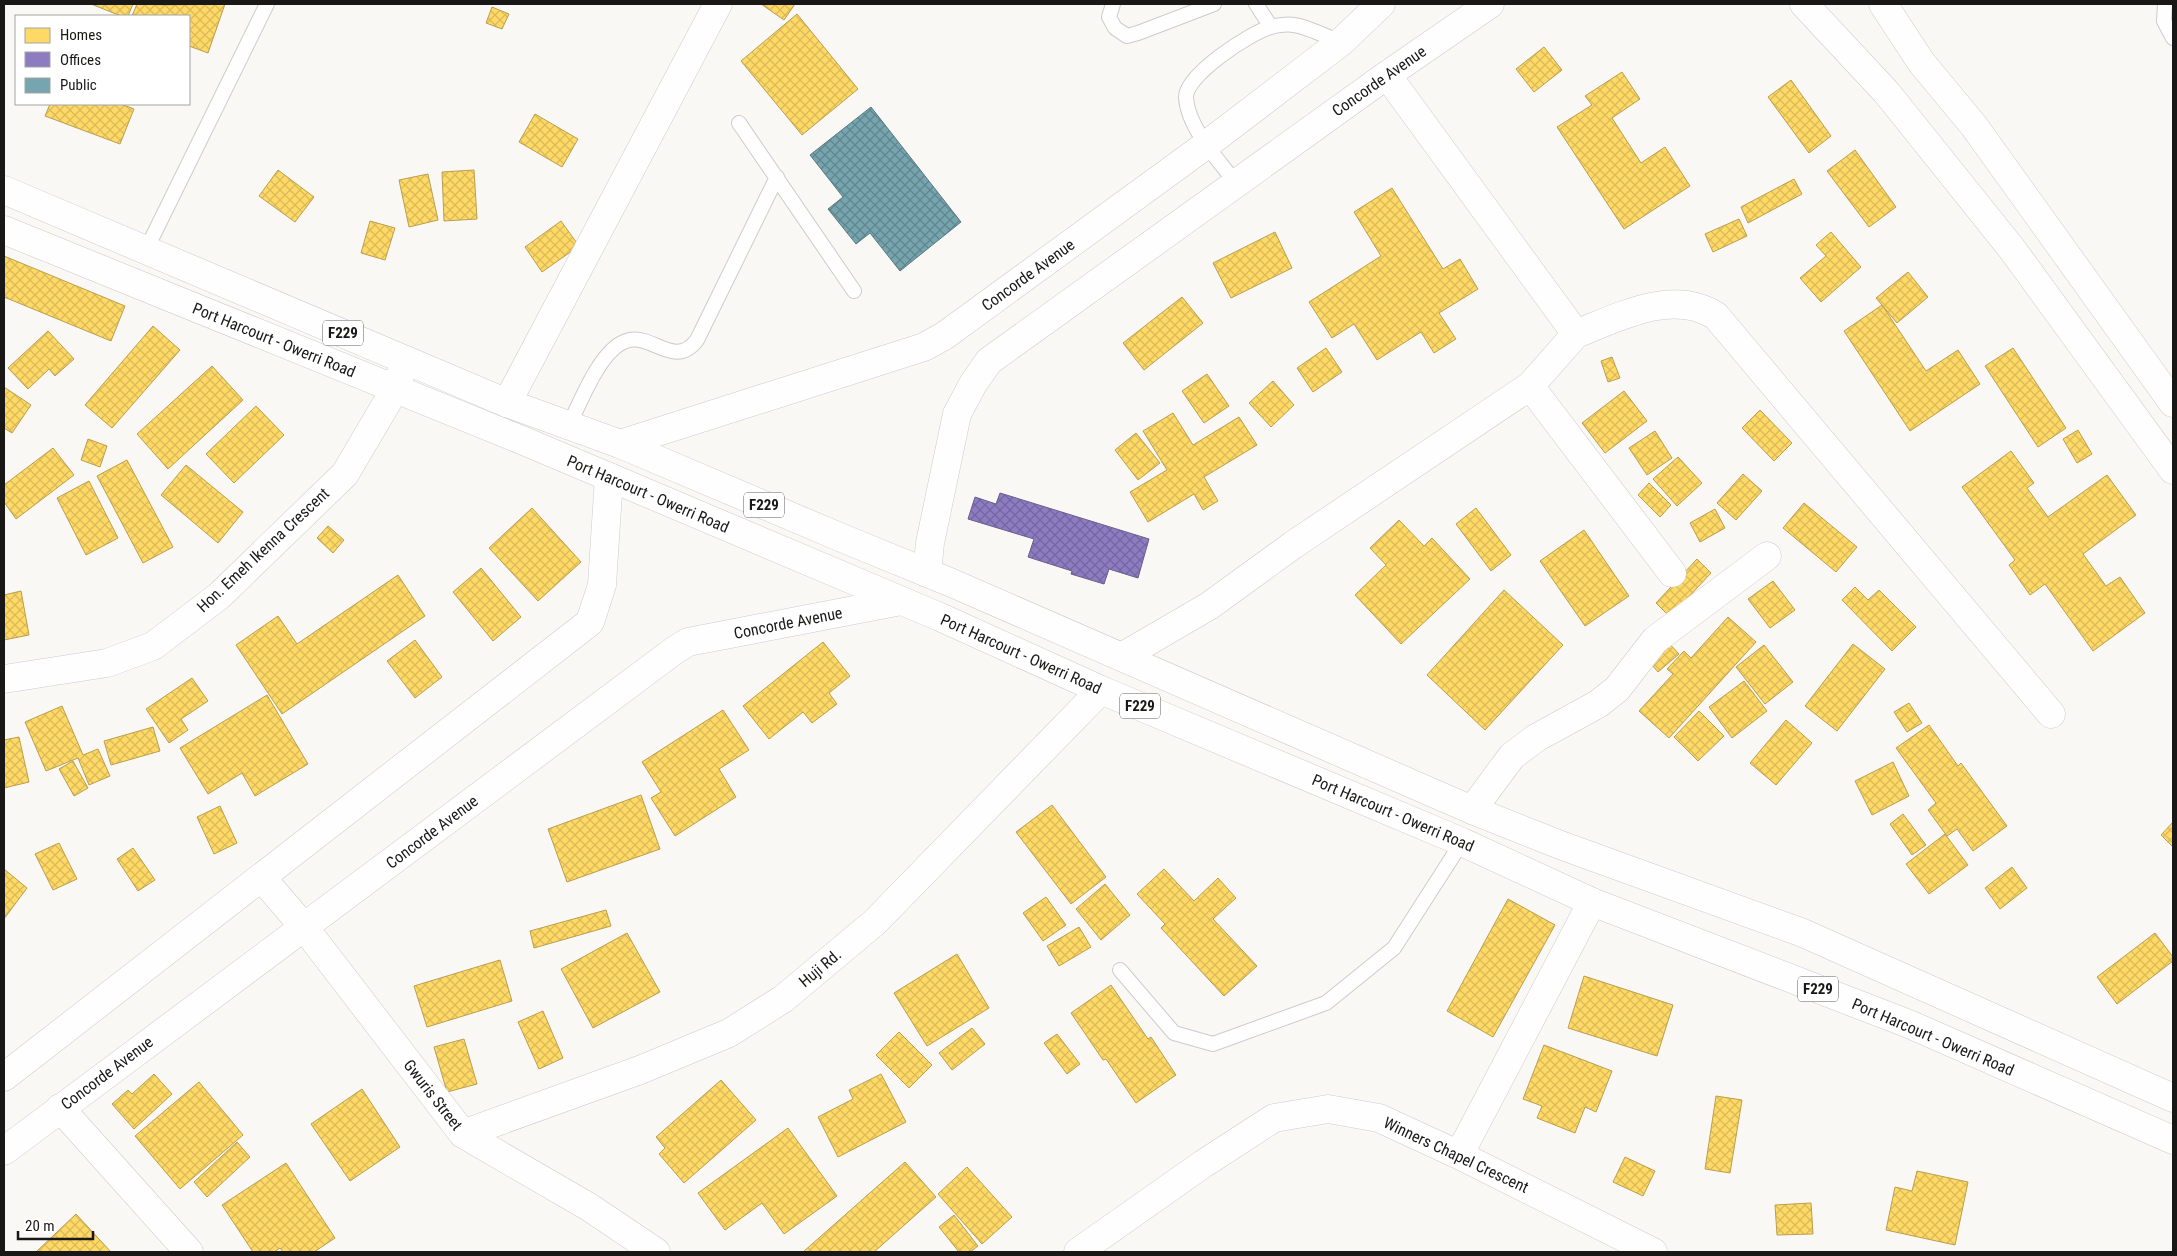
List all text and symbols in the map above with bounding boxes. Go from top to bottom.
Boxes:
legend [15,15,190,105]
text: Homes [60,26,102,44]
street label: Concorde Avenue [1328,42,1430,120]
text: Offices [60,51,101,69]
text: Public [60,76,97,94]
street label: Concorde Avenue [978,235,1078,315]
street label: Port Harcourt - Owerri Road [190,299,358,381]
road number: F229 [323,320,363,346]
street label: Port Harcourt - Owerri Road [564,451,732,537]
street label: Hon. Emeh Ikenna Crescent [193,484,333,616]
road number: F229 [744,492,784,518]
street label: Concorde Avenue [732,603,844,643]
street label: Port Harcourt - Owerri Road [938,610,1104,698]
road number: F229 [1120,694,1160,718]
street label: Port Harcourt - Owerri Road [1309,770,1477,856]
street label: Concorde Avenue [382,791,482,873]
street label: Huji Rd. [795,945,845,991]
road number: F229 [1798,976,1838,1002]
street label: Port Harcourt - Owerri Road [1849,994,2017,1080]
street label: Concorde Avenue [57,1032,157,1114]
street label: Gwuris Street [399,1056,467,1134]
street label: Winners Chapel Crescent [1380,1113,1532,1197]
scale bar [18,1208,92,1240]
text: 20 m [25,1217,55,1235]

